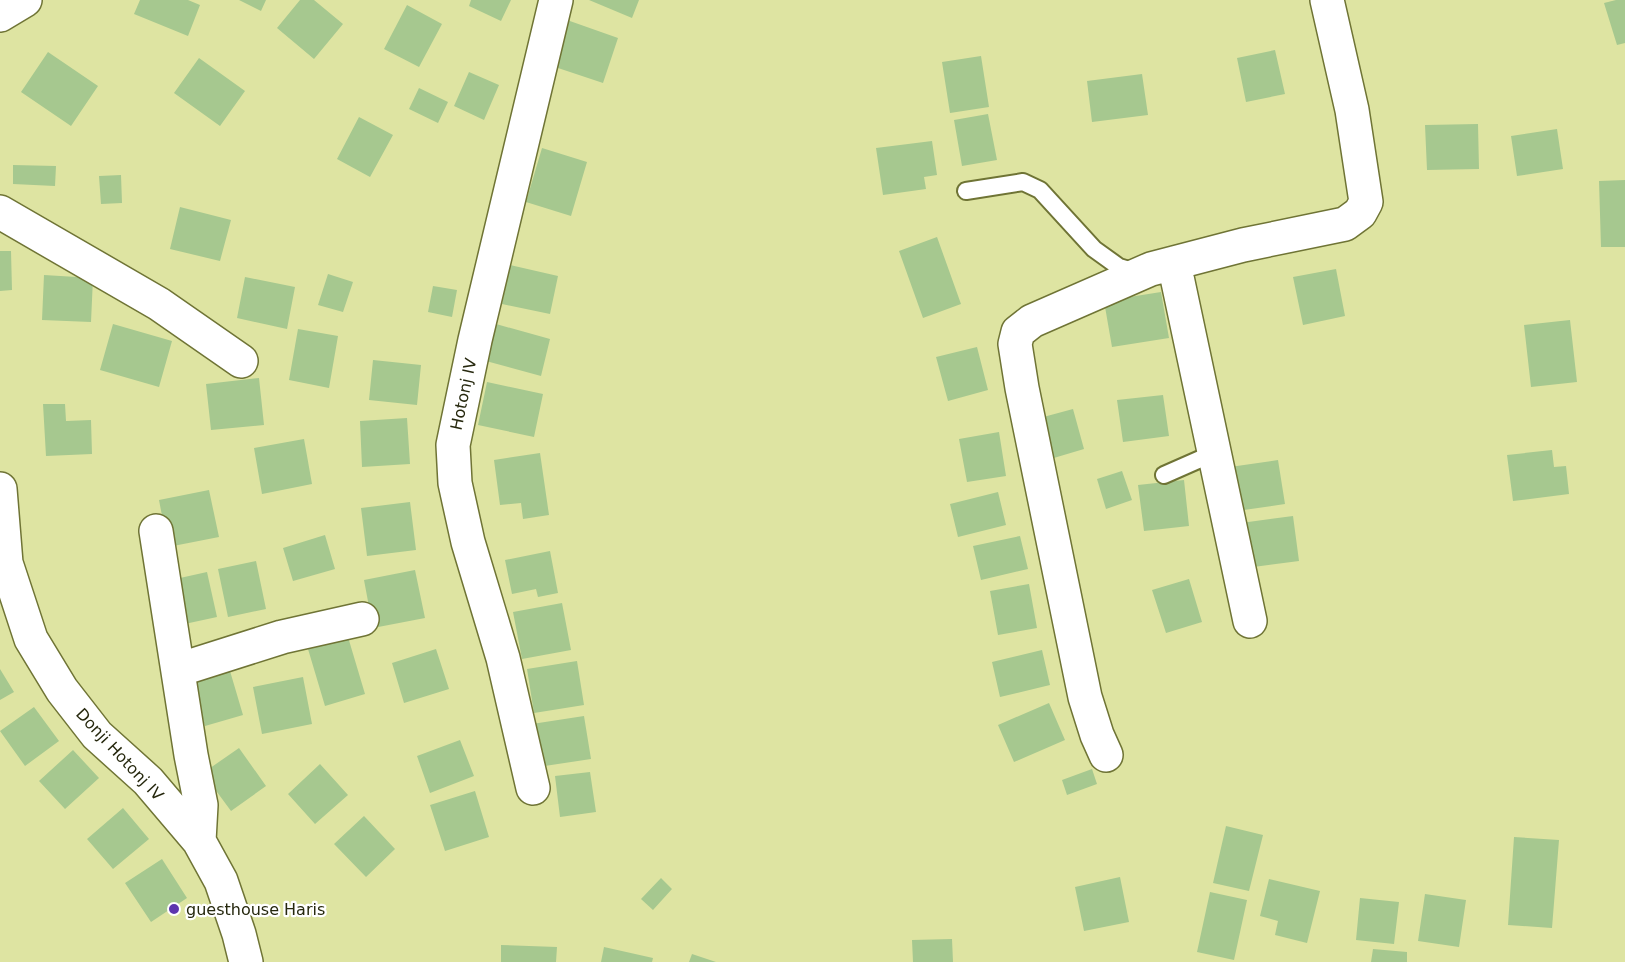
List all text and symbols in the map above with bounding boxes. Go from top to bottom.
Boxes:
street label: Hotonj IV [447,356,480,432]
street label: Donji Hotonj IV [72,704,167,805]
place label: guesthouse Haris [186,900,325,919]
marker: guesthouse Haris [167,902,181,916]

